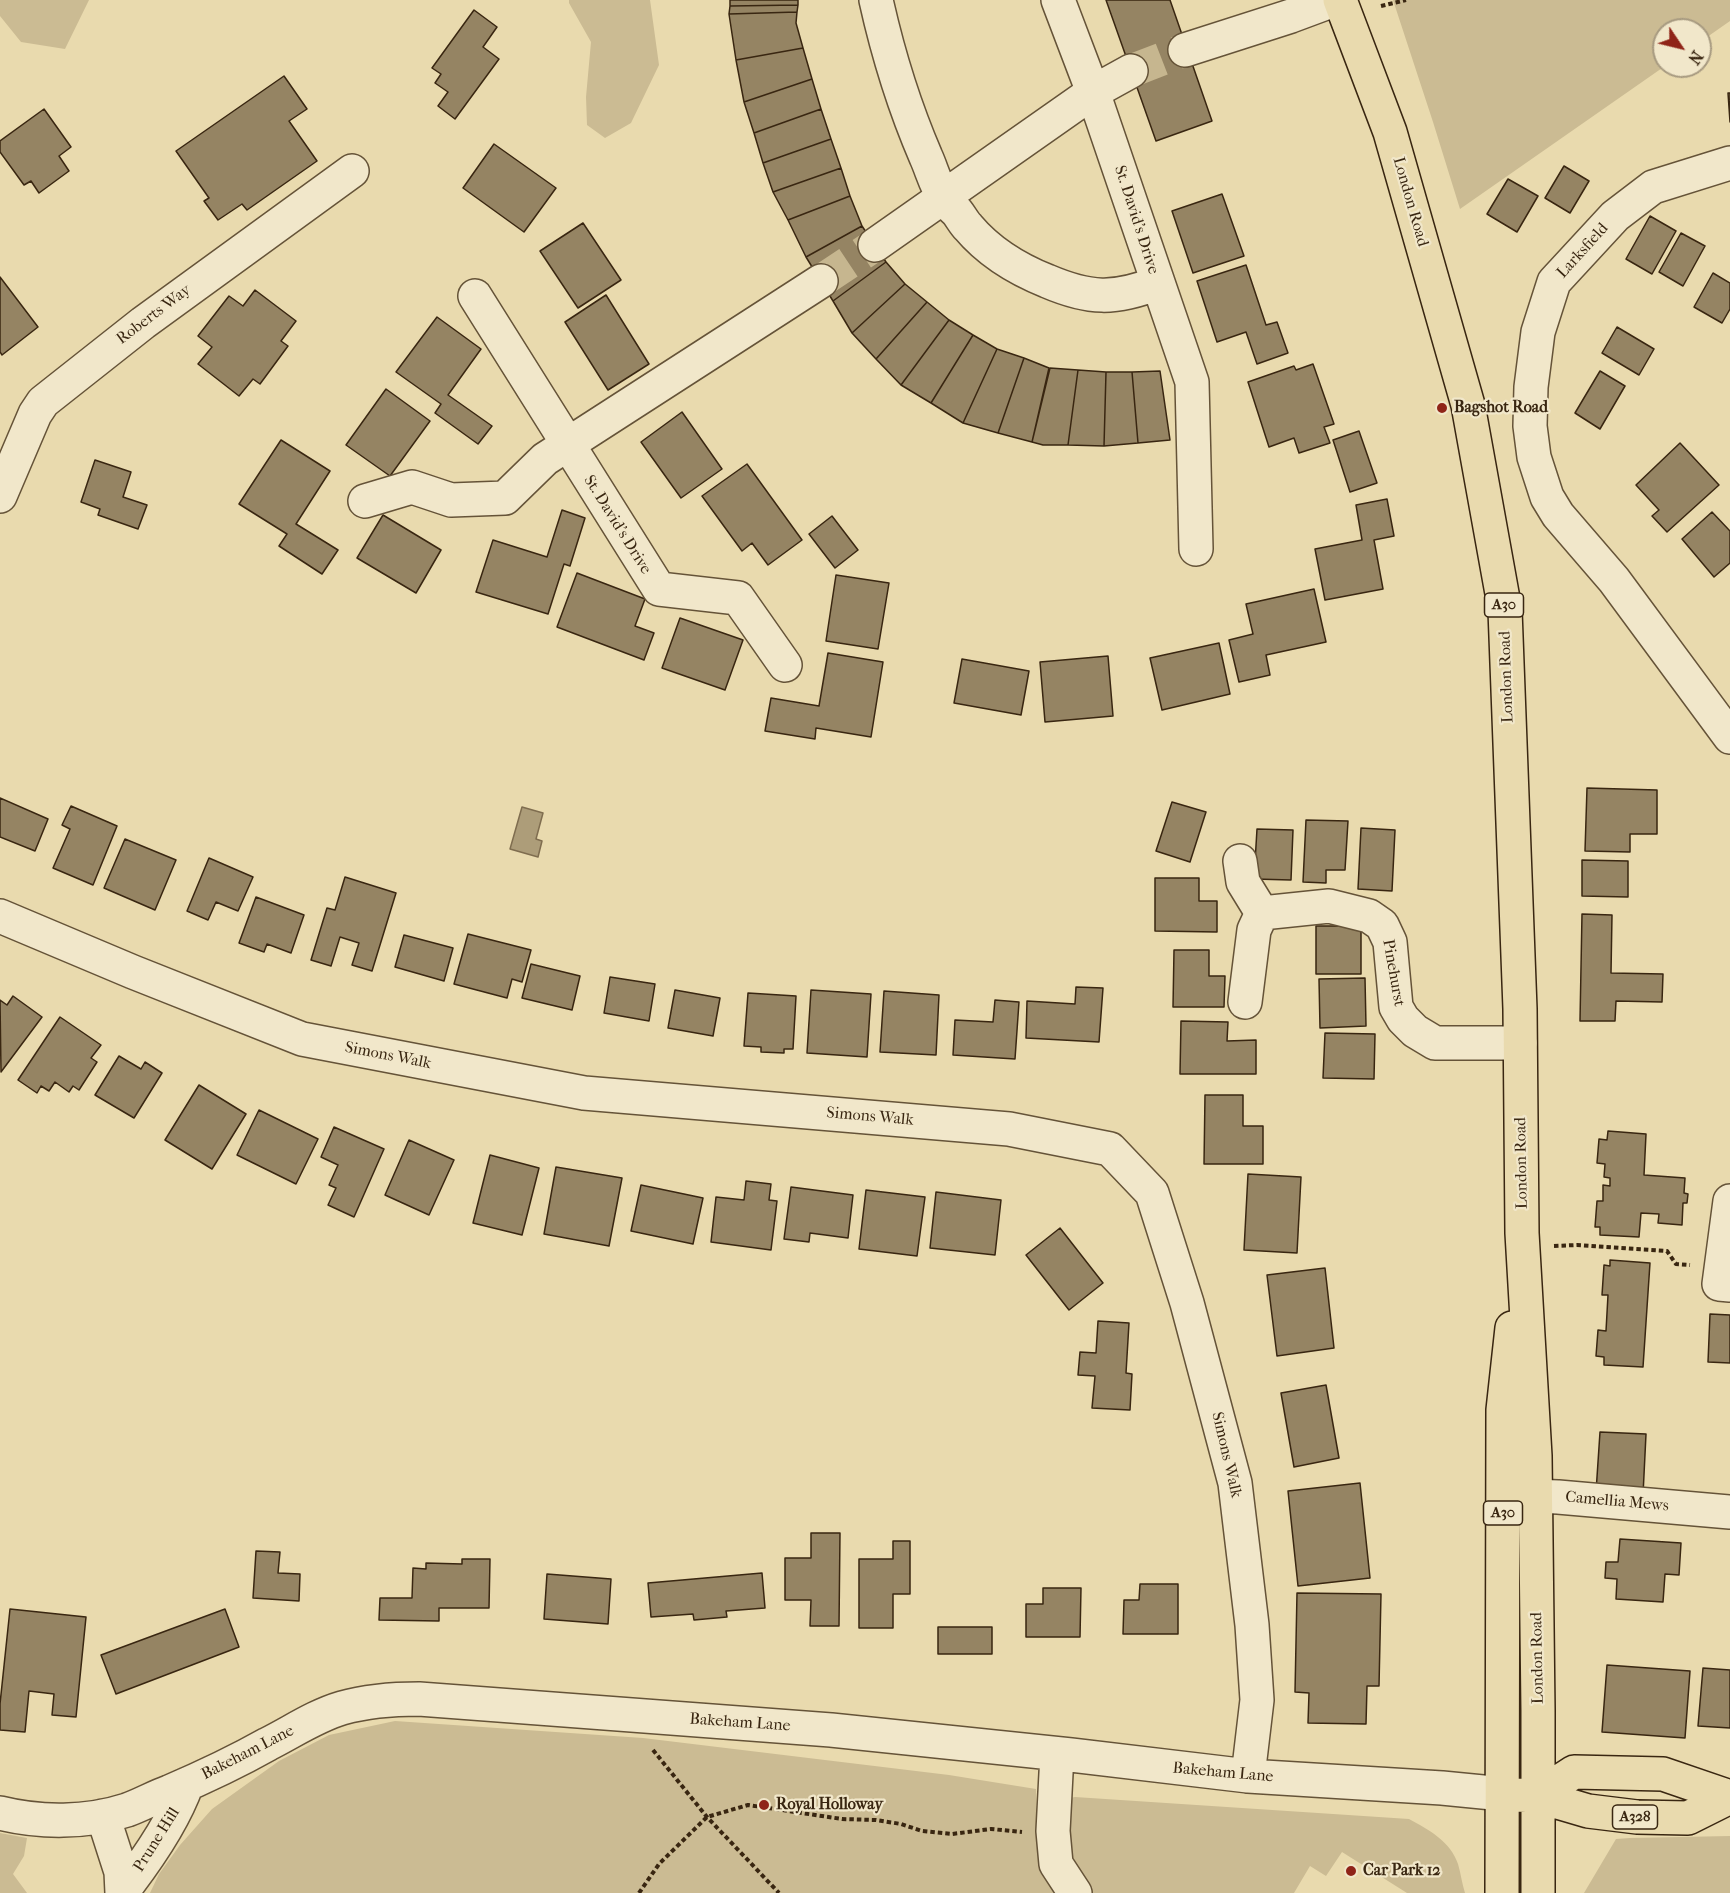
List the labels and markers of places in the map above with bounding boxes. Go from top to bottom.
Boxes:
place label: Bagshot Road [1454,398,1548,418]
marker: Bagshot Road [1435,401,1449,415]
place label: Royal Holloway [776,1795,883,1815]
marker: Royal Holloway [757,1798,771,1812]
place label: Car Park 12 [1363,1861,1441,1881]
marker: Car Park 12 [1344,1864,1358,1878]

